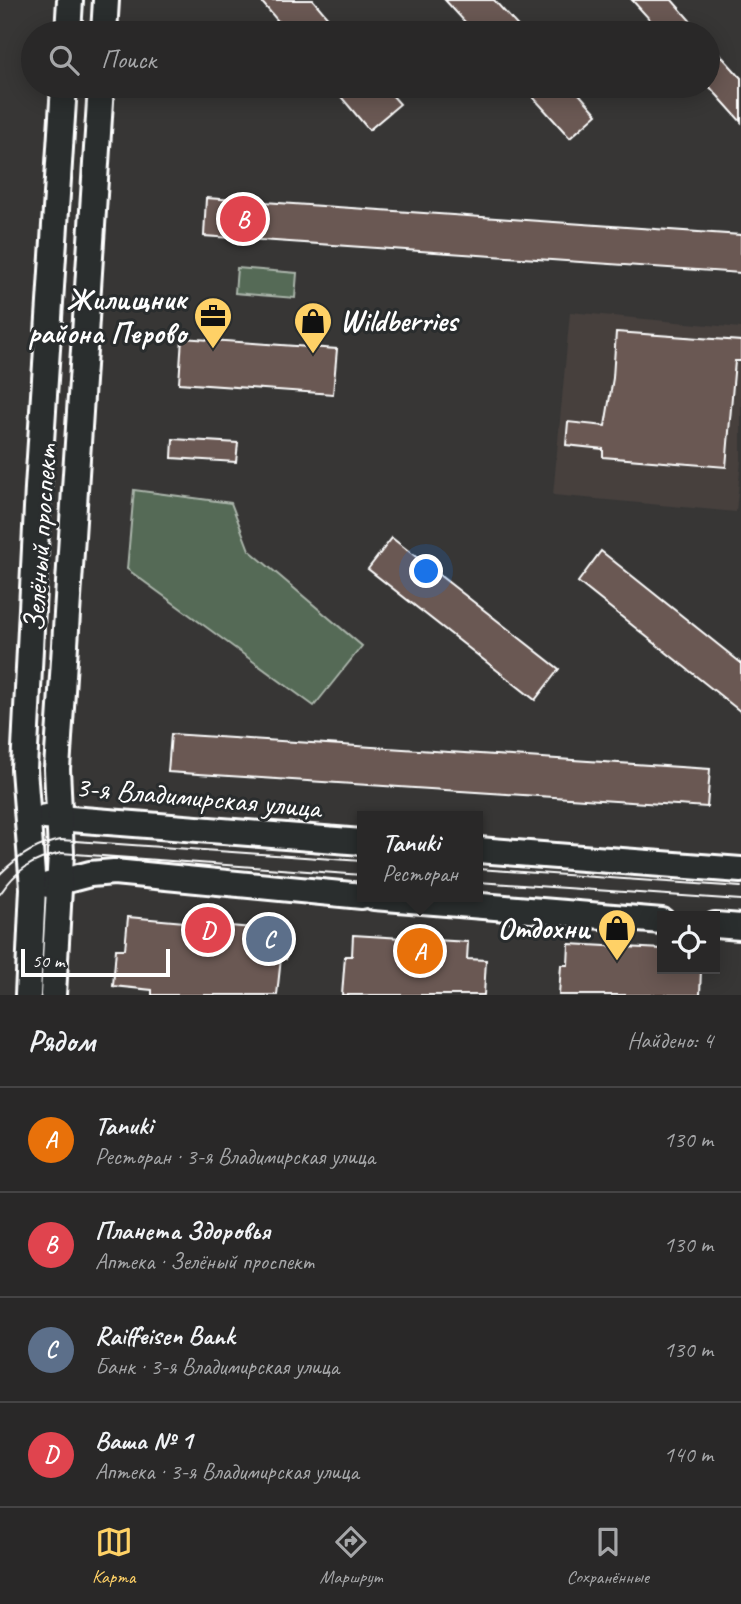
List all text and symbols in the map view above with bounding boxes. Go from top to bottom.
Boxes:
search box [21,21,720,98]
icon: search [45,41,83,79]
text: Поиск [101,43,156,76]
pin: B [220,193,266,245]
place label: Жилищник района Перово [28,280,189,352]
office icon: Жилищник района Перово [192,295,234,350]
shop icon: Wildberries [292,300,334,355]
place label: Wildberries [340,302,461,340]
street label: Зелёный проспект [14,442,66,633]
your location [409,554,443,588]
street label: 3-я Владимирская улица [74,767,325,827]
popup [357,811,483,902]
text: Tanuki [382,826,440,859]
text: Ресторан [382,859,458,888]
pin: D [185,904,231,956]
shop icon: Отдохни [596,907,638,962]
place label: Отдохни [498,909,591,947]
map controls [657,911,720,974]
button: locate [657,911,720,974]
pin: C [246,913,292,965]
pin: A [397,925,443,977]
scale bar [21,946,170,978]
text: 50 m [32,949,64,973]
text: Рядом [28,1022,95,1060]
text: Найдено: 4 [627,1026,713,1055]
text: Tanuki [95,1109,153,1142]
text: A [45,1125,57,1154]
text: 130 m [664,1125,713,1154]
text: Ресторан · 3-я Владимирская улица [95,1142,375,1171]
text: Планета Здоровья [95,1214,270,1247]
text: B [45,1230,57,1259]
text: 130 m [664,1230,713,1259]
text: Аптека · Зелёный проспект [95,1247,314,1276]
text: Raiffeisen Bank [95,1319,235,1352]
text: C [46,1335,56,1364]
text: 130 m [664,1335,713,1364]
text: Банк · 3-я Владимирская улица [95,1352,339,1381]
text: Ваша № 1 [95,1424,193,1457]
text: D [44,1440,58,1469]
text: 140 m [664,1440,713,1469]
text: Аптека · 3-я Владимирская улица [95,1457,359,1486]
tab: Карта [92,1523,135,1589]
tab: Маршрут [320,1523,382,1589]
tab: Сохранённые [566,1523,649,1589]

